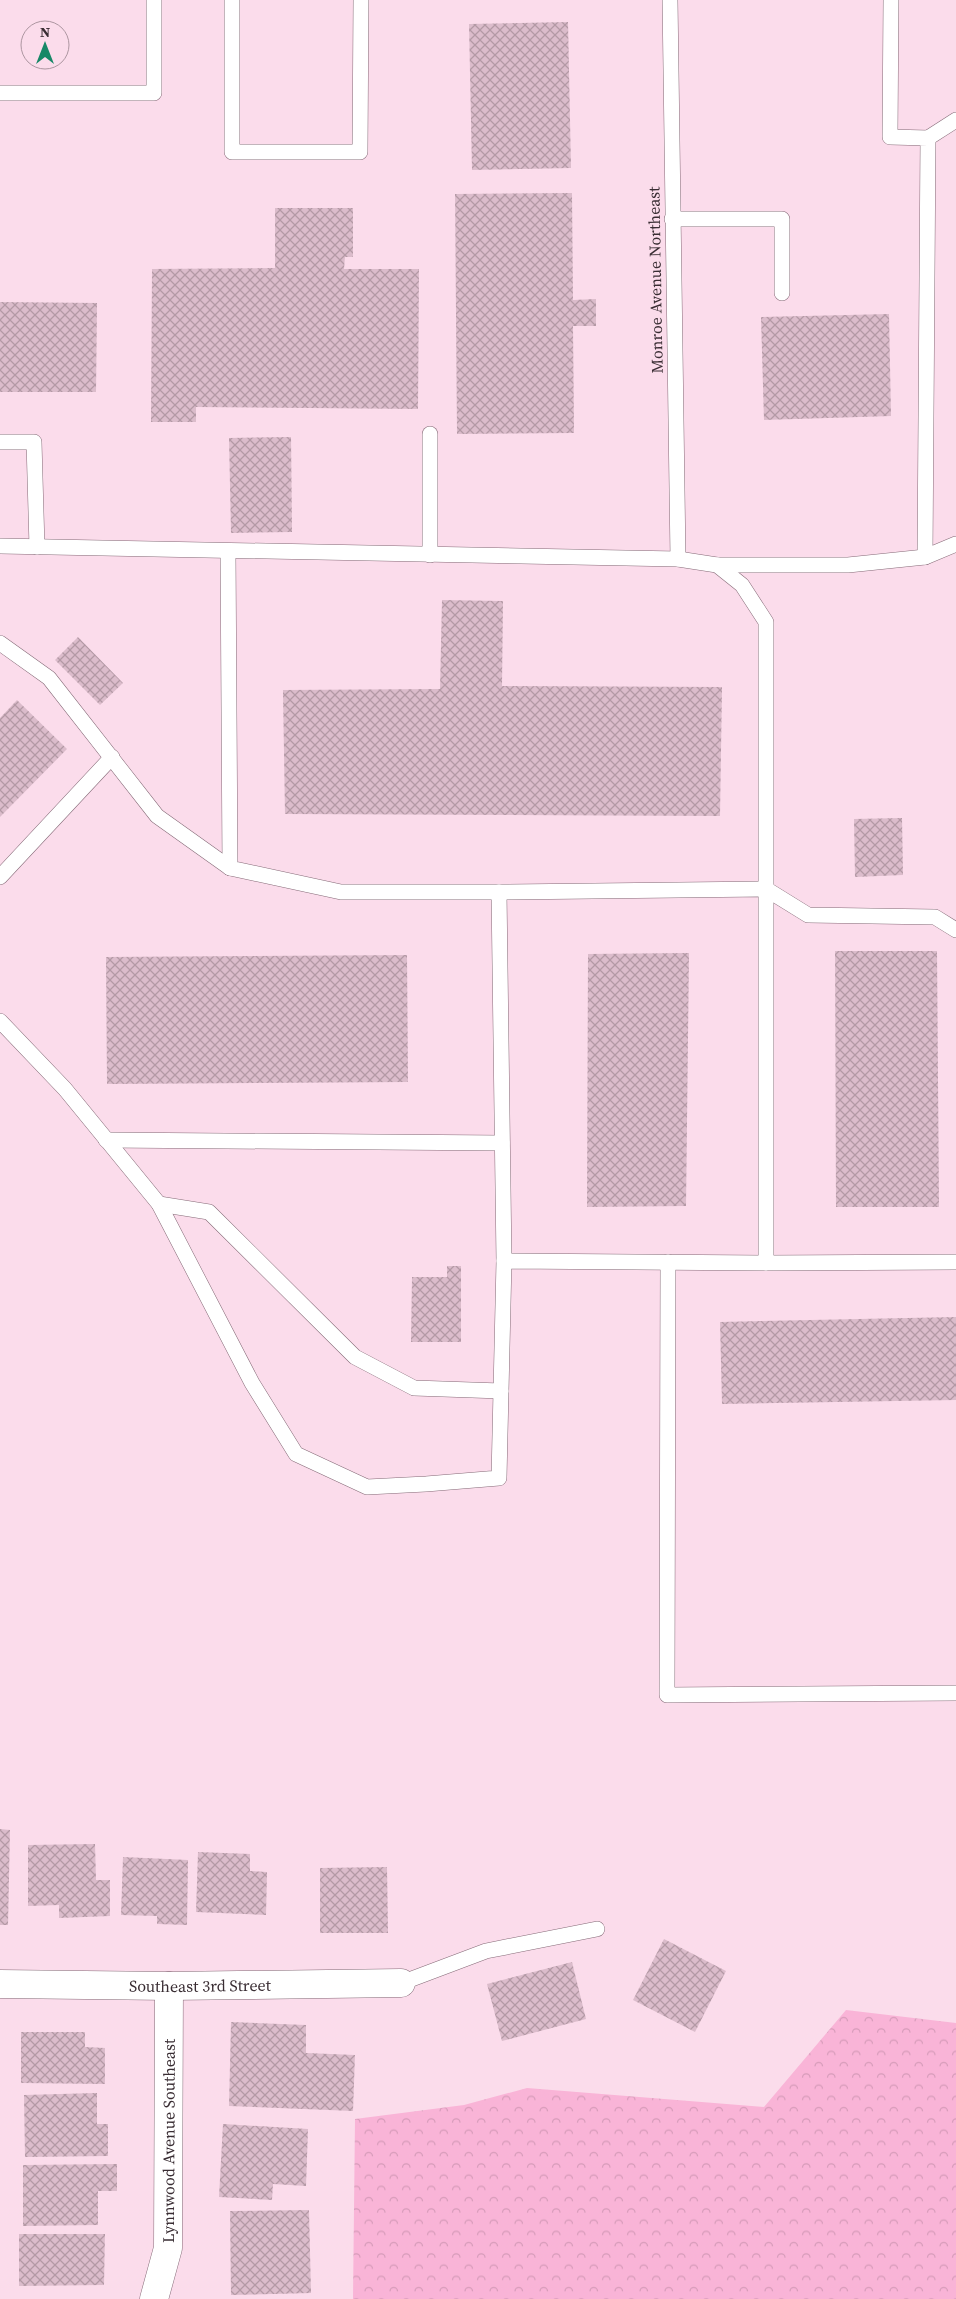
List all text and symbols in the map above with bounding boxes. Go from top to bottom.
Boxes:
north arrow [20,20,70,70]
text: N [40,22,50,42]
street label: Monroe Avenue Northeast [642,186,668,374]
street label: Southeast 3rd Street [129,1974,272,1997]
street label: Lynnwood Avenue Southeast [157,2038,180,2243]

